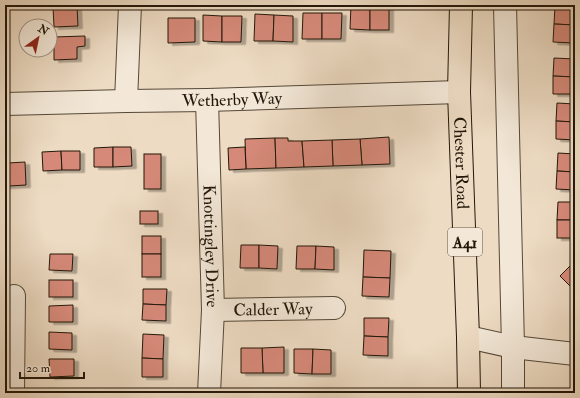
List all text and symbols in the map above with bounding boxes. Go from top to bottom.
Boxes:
north arrow [18,18,58,58]
text: N [35,21,52,39]
street label: Wetherby Way [181,88,283,111]
street label: Chester Road [449,116,473,210]
street label: Knottingley Drive [198,184,223,308]
road number: A41 [448,228,482,256]
street label: Calder Way [233,298,313,321]
scale bar [20,354,84,380]
text: 20 m [26,361,51,376]

